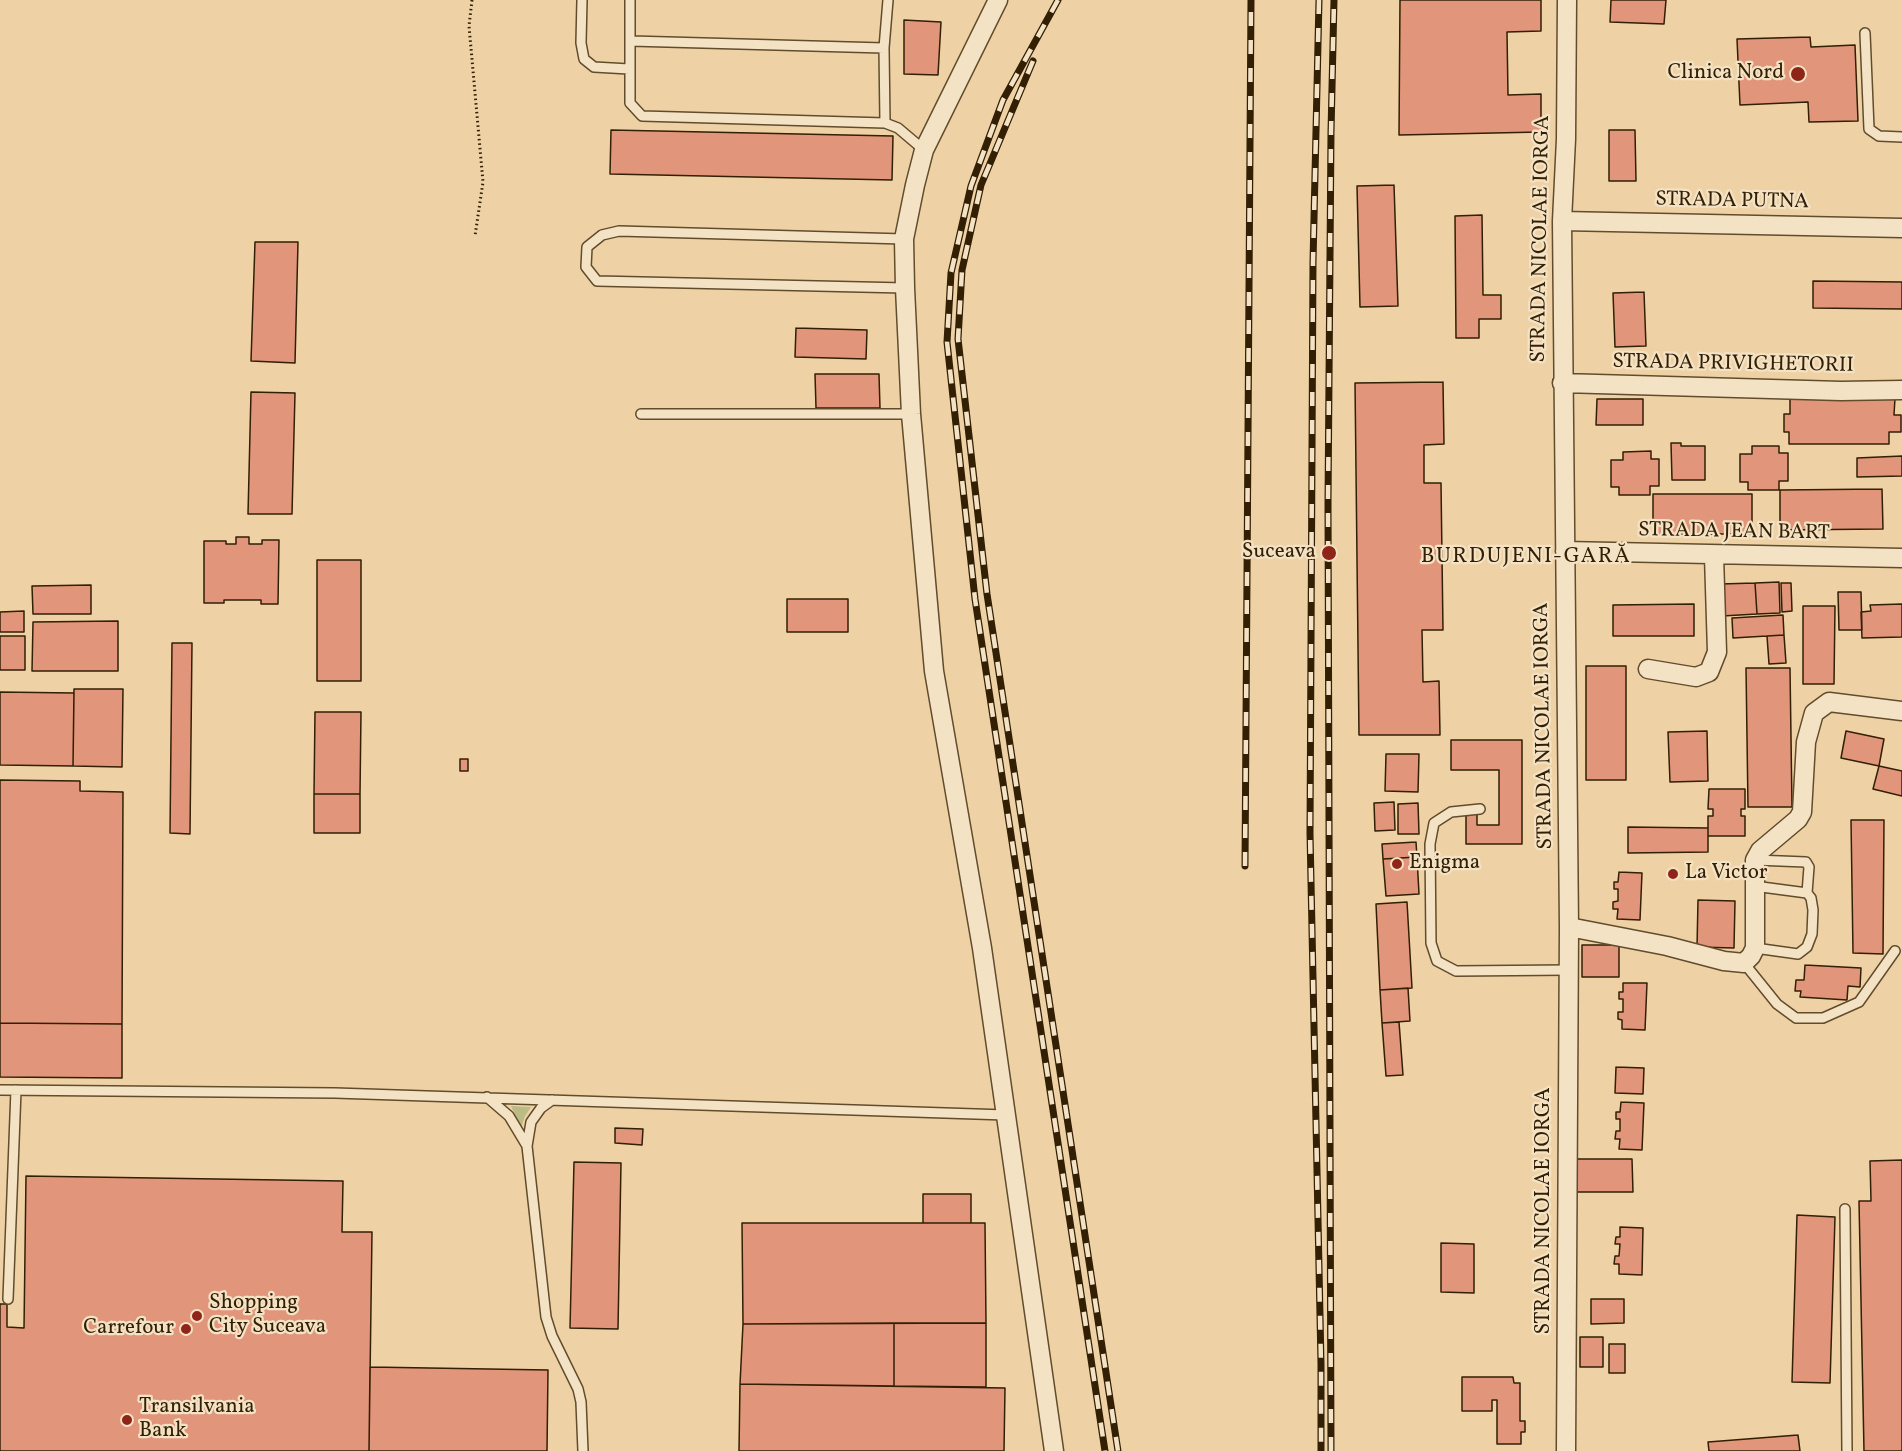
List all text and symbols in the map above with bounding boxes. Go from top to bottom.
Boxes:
place label: Clinica Nord [1667,61,1784,87]
marker: Clinica Nord [1789,65,1807,83]
street label: STRADA NICOLAE IORGA [1527,115,1557,363]
street label: STRADA PUTNA [1655,188,1809,216]
street label: STRADA PRIVIGHETORII [1612,350,1854,380]
street label: STRADA JEAN BART [1638,519,1830,547]
place label: Suceava [1242,540,1316,566]
marker: Suceava [1320,544,1338,562]
district label: BURDUJENI-GARĂ [1421,545,1631,571]
street label: STRADA NICOLAE IORGA [1530,602,1560,850]
place label: Enigma [1409,851,1480,877]
marker: Enigma [1390,857,1404,871]
place label: La Victor [1685,861,1768,887]
marker: La Victor [1666,867,1680,881]
street label: STRADA NICOLAE IORGA [1532,1087,1558,1335]
place label: Shopping City Suceava [209,1291,326,1341]
marker: Shopping City Suceava [190,1309,204,1323]
place label: Carrefour [83,1316,174,1342]
marker: Carrefour [179,1322,193,1336]
place label: Transilvania Bank [139,1395,255,1445]
marker: Transilvania Bank [120,1413,134,1427]

